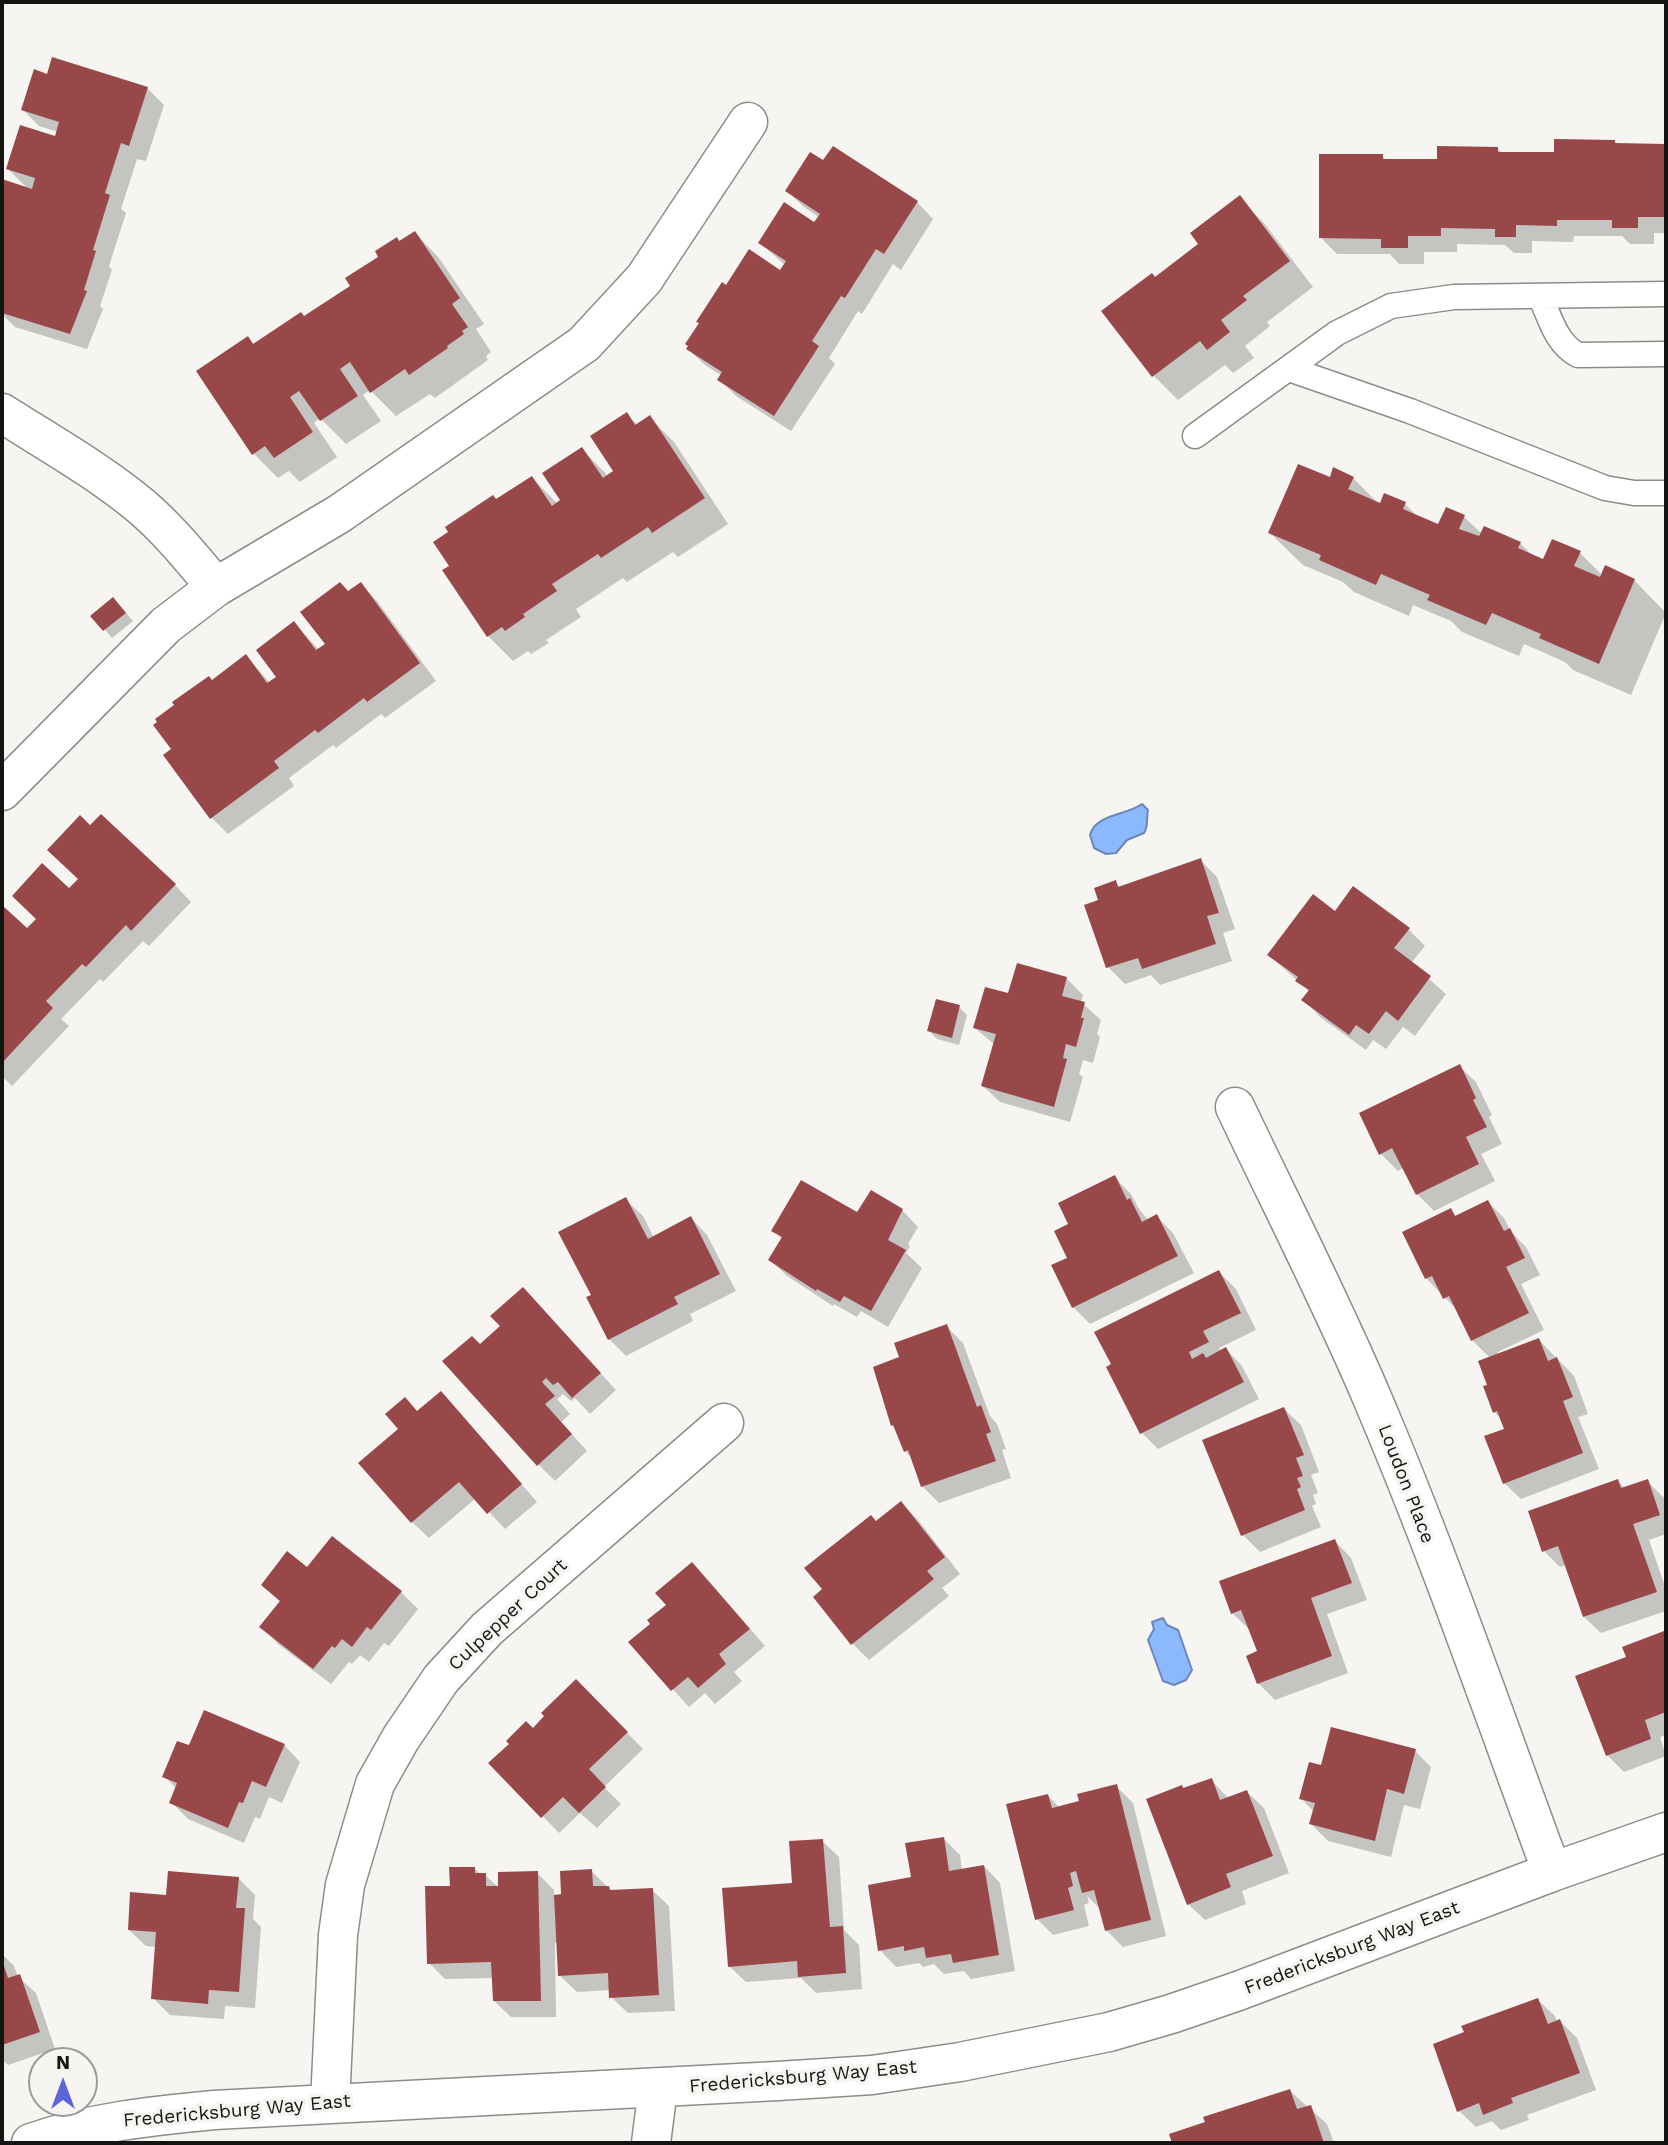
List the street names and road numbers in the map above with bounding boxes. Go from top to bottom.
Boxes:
street label: Loudon Place [1373,1421,1439,1547]
street label: Culpepper Court [444,1554,572,1676]
street label: Fredericksburg Way East [1241,1896,1463,2000]
street label: Fredericksburg Way East [688,2056,918,2098]
street label: Fredericksburg Way East [122,2090,352,2132]

